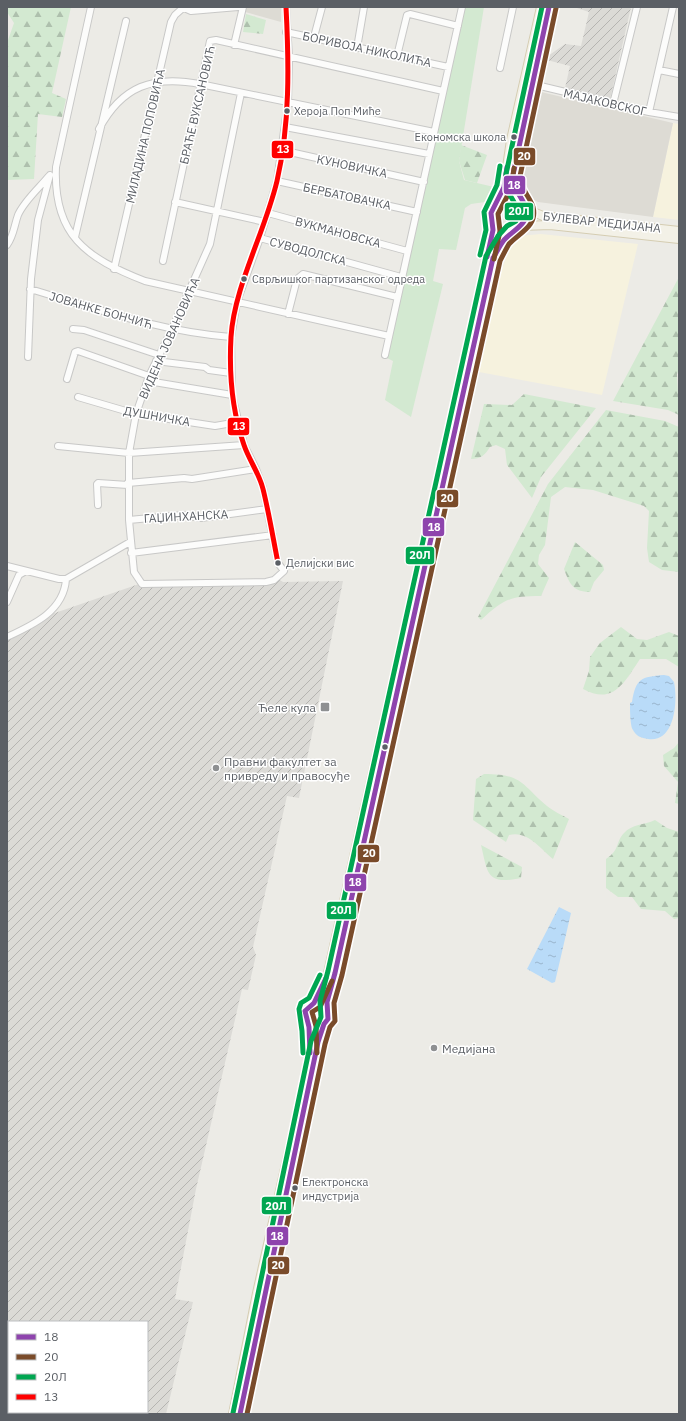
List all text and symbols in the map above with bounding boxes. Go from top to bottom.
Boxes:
street label: БОРИВОЈА НИКОЛИЋА [301,28,433,70]
street label: БРАЋЕ ВУКСАНОВИЋ [176,44,218,166]
street label: МИЛАДИНА ПОПОВИЋА [122,67,168,205]
street label: МАЈАКОВСКОГ [562,85,648,119]
place label: Хероја Поп Миће [294,104,381,118]
marker: Хероја Поп Миће [282,106,292,116]
place label: Економска школа [414,130,506,144]
marker: Економска школа [509,132,519,142]
line badge: 13 [271,140,294,159]
text: 13 [276,142,290,156]
line badge: 20 [513,147,536,166]
text: 20 [517,149,531,163]
street label: КУНОВИЧКА [315,151,389,181]
line badge: 18 [503,175,526,195]
text: 18 [507,178,521,192]
street label: БЕРБАТОВАЧКА [302,179,393,213]
line badge: 20Л [504,202,534,221]
text: 20Л [508,204,530,218]
street label: БУЛЕВАР МЕДИЈАНА [542,208,662,236]
street label: ВУКМАНОВСКА [294,213,383,251]
street label: СУВОДОЛСКА [268,234,348,269]
place label: Сврљишког партизанског одреда [252,272,425,286]
marker: Сврљишког партизанског одреда [239,274,249,284]
street label: ВИДЕНА ЈОВАНОВИЋА [135,275,203,401]
street label: ЈОВАНКЕ БОНЧИЋ [48,288,154,332]
street label: ДУШНИЧКА [123,403,192,429]
line badge: 13 [227,417,250,436]
text: 13 [232,419,246,433]
line badge: 20 [436,489,459,508]
text: 20 [440,491,454,505]
street label: ГАЏИНХАНСКА [143,506,229,526]
line badge: 18 [422,517,445,537]
text: 18 [427,520,441,534]
line badge: 20Л [405,546,435,565]
text: 20Л [409,548,431,562]
place label: Делијски вис [286,556,355,570]
marker: Делијски вис [273,558,283,568]
place label: Ћеле кула [258,700,317,715]
marker: Ћеле кула [319,701,331,713]
unlabelled marker [380,742,390,752]
place label: Правни факултет за привреду и правосуђе [224,754,350,783]
marker: Правни факултет за привреду и правосуђе [211,763,221,773]
line badge: 20 [357,844,380,863]
text: 20 [362,846,376,860]
line badge: 18 [344,873,367,892]
text: 18 [348,875,362,889]
line badge: 20Л [326,901,357,920]
text: 20Л [330,903,352,917]
place label: Медијана [442,1041,496,1056]
marker: Медијана [429,1043,439,1053]
place label: Електронска индустрија [302,1175,368,1203]
marker: Електронска индустрија [290,1183,300,1193]
line badge: 20Л [261,1196,292,1215]
text: 20Л [265,1199,287,1213]
line badge: 18 [266,1226,289,1246]
text: 18 [270,1229,284,1243]
line badge: 20 [267,1256,290,1275]
text: 20 [271,1258,285,1272]
legend [8,1321,148,1413]
text: 18 [44,1329,58,1344]
text: 20 [44,1349,58,1364]
text: 20Л [44,1369,67,1384]
text: 13 [44,1389,58,1404]

